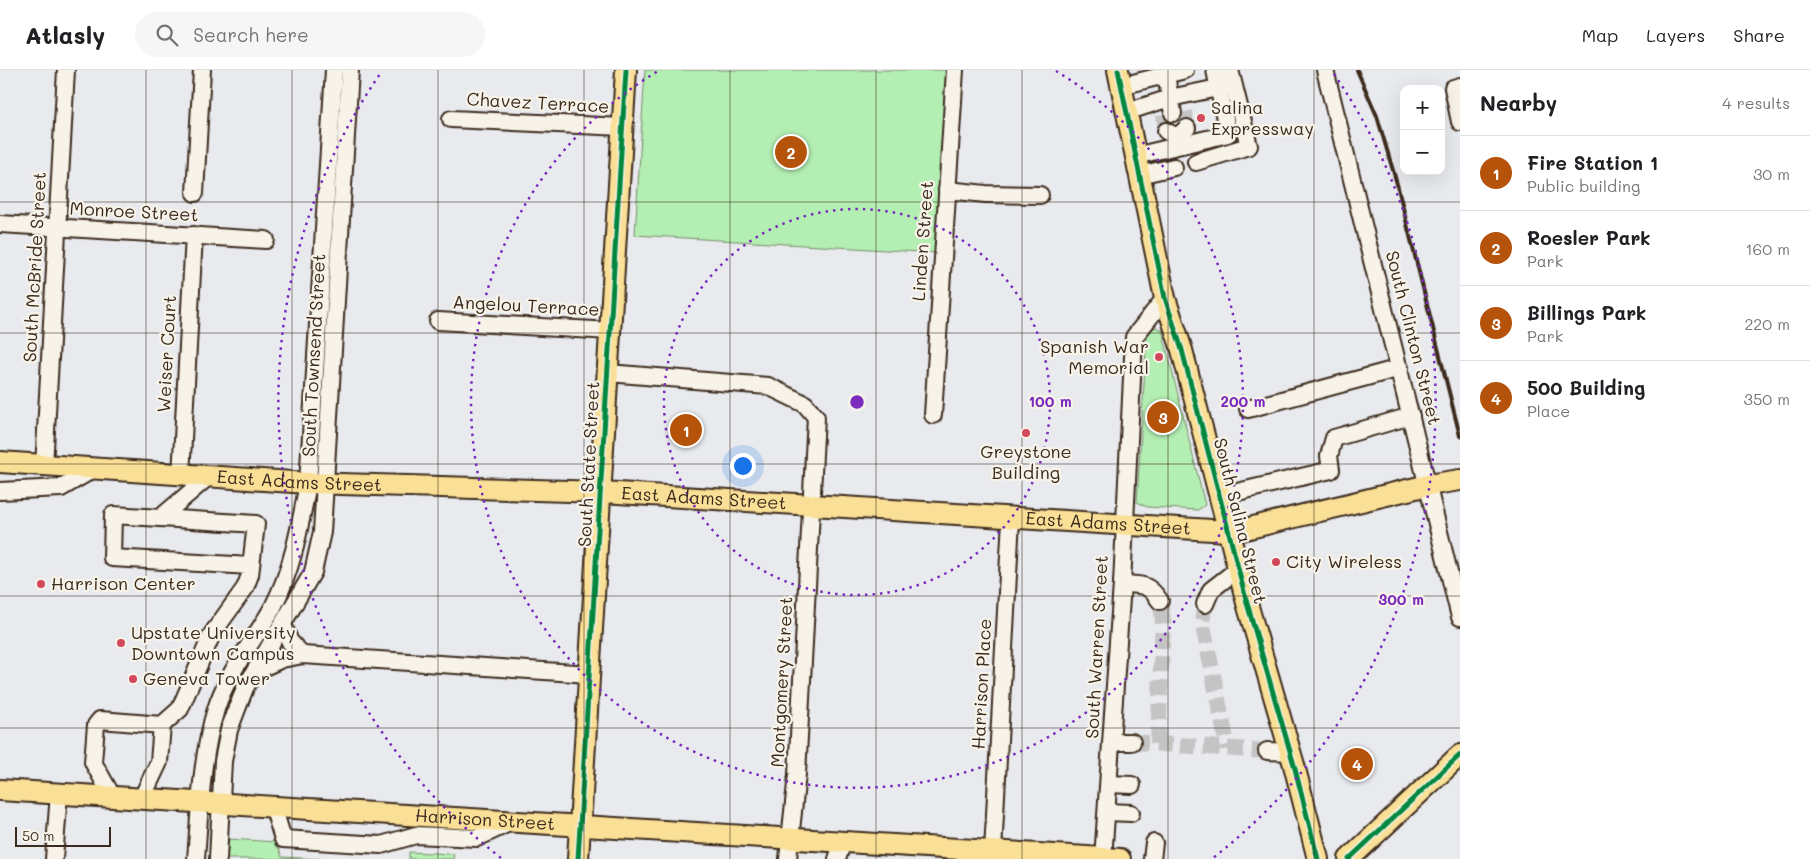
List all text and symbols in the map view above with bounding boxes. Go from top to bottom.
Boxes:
search box [135,12,485,57]
text: Atlasly [25,19,105,50]
icon: search [153,21,181,49]
text: Search here [193,22,309,47]
text: Map [1582,23,1618,47]
text: Layers [1646,23,1705,47]
text: Share [1733,23,1785,47]
map controls [1400,85,1445,175]
button: + [1400,85,1445,130]
street label: Chavez Terrace [466,86,610,118]
text: Nearby [1480,89,1557,116]
text: 4 results [1722,92,1790,113]
place label: Salina Expressway [1211,95,1314,140]
marker: Salina Expressway [1195,112,1207,124]
button: − [1400,130,1445,175]
pin: 2 [775,133,807,171]
text: Fire Station 1 [1527,150,1658,175]
text: 1 [1492,163,1500,184]
text: 30 m [1753,163,1790,184]
street label: South McBride Street [17,171,51,363]
text: Public building [1527,175,1640,196]
street label: Linden Street [906,180,938,302]
street label: Monroe Street [69,196,199,226]
text: Roesler Park [1527,225,1651,250]
text: 2 [1492,238,1500,259]
text: 160 m [1745,238,1790,259]
street label: South Clinton Street [1381,248,1447,427]
text: Park [1527,250,1563,271]
street label: South Townsend Street [296,253,330,457]
street label: Angelou Terrace [452,289,600,321]
street label: Weiser Court [151,295,181,413]
text: Billings Park [1527,300,1646,325]
text: 3 [1491,313,1501,334]
text: 220 m [1744,313,1790,334]
text: Park [1527,325,1563,346]
place label: Spanish War Memorial [1040,334,1149,379]
marker: Spanish War Memorial [1153,351,1165,363]
text: 500 Building [1527,375,1645,400]
street label: South State Street [572,380,604,547]
text: 4 [1491,388,1501,409]
text: 350 m [1744,388,1790,409]
text: 100 m [1028,391,1072,411]
text: 200 m [1221,391,1266,411]
centre of rings [848,393,866,411]
pin: 3 [1147,398,1179,436]
text: Place [1527,400,1570,421]
pin: 1 [670,411,702,449]
marker: Greystone Building [1020,427,1032,439]
street label: South Salina Street [1209,435,1273,606]
place label: Greystone Building [980,439,1072,484]
your location [730,453,756,479]
street label: East Adams Street [216,464,382,496]
street label: East Adams Street [621,480,787,514]
street label: East Adams Street [1025,505,1191,540]
place label: City Wireless [1286,549,1402,573]
street label: South Warren Street [1079,555,1113,739]
marker: City Wireless [1270,556,1282,568]
place label: Harrison Center [51,571,196,595]
marker: Harrison Center [35,578,47,590]
text: 300 m [1378,589,1424,609]
street label: Montgomery Street [765,596,797,768]
street label: Harrison Place [966,618,996,750]
place label: Upstate University Downtown Campus [131,620,296,665]
marker: Upstate University Downtown Campus [115,637,127,649]
place label: Geneva Tower [143,666,270,690]
marker: Geneva Tower [127,673,139,685]
pin: 4 [1341,745,1373,783]
street label: Harrison Street [414,803,556,835]
scale bar [15,824,111,847]
text: 50 m [22,826,54,845]

